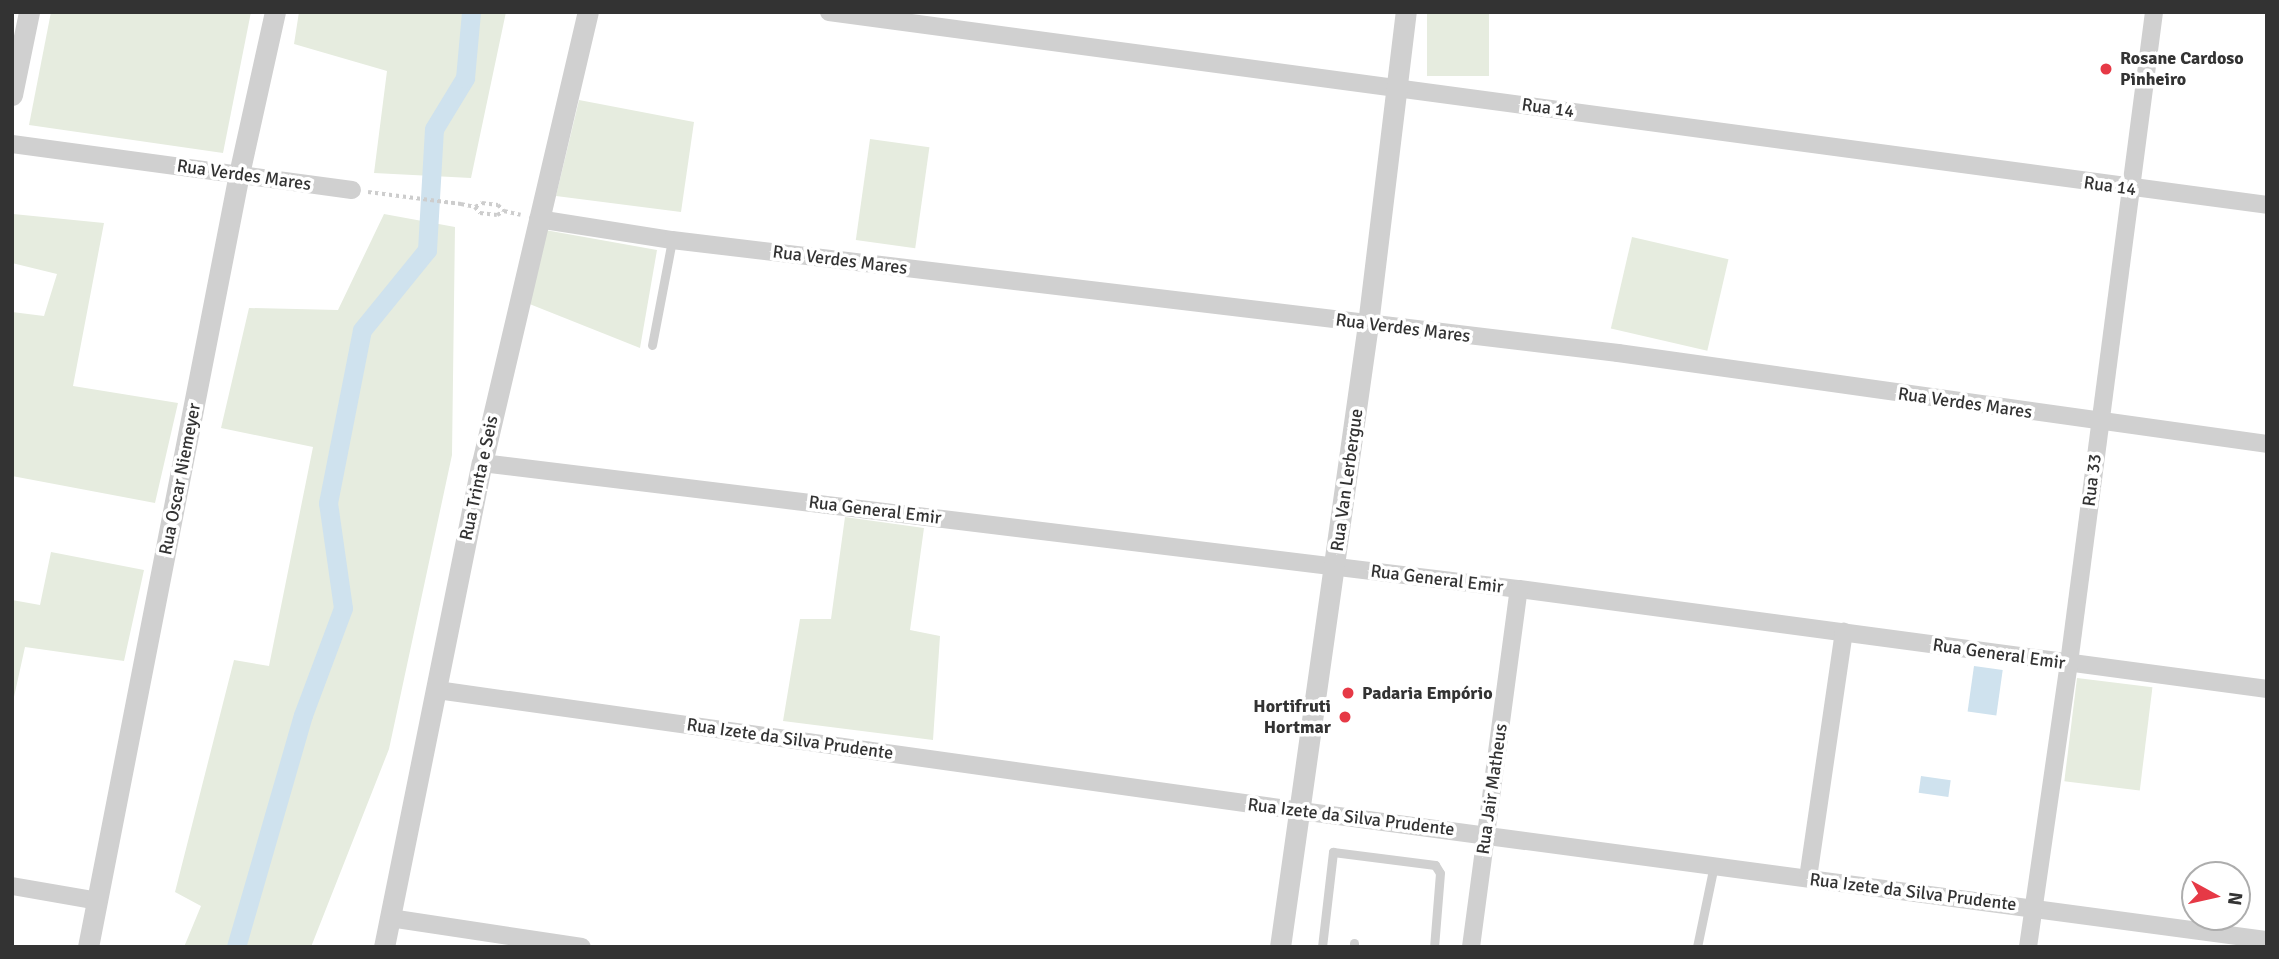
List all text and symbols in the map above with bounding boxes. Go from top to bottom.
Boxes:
place label: Rosane Cardoso Pinheiro [2120,48,2244,90]
marker: Rosane Cardoso Pinheiro [2098,61,2114,77]
street label: Rua 14 [1520,94,1576,122]
street label: Rua Verdes Mares [175,155,313,195]
street label: Rua 14 [2082,172,2138,200]
street label: Rua Verdes Mares [771,241,909,279]
street label: Rua Verdes Mares [1334,309,1472,347]
street label: Rua Verdes Mares [1896,383,2034,423]
street label: Rua Oscar Niemeyer [155,401,205,557]
street label: Rua Van Lerbergue [1326,407,1368,553]
street label: Rua Trinta e Seis [455,414,503,542]
street label: Rua 33 [2078,452,2106,508]
street label: Rua General Emir [807,491,943,529]
street label: Rua General Emir [1369,560,1505,598]
street label: Rua General Emir [1931,634,2067,674]
place label: Padaria Empório [1362,682,1493,704]
marker: Padaria Empório [1340,685,1356,701]
place label: Hortifruti Hortmar [1253,696,1331,738]
marker: Hortifruti Hortmar [1337,709,1353,725]
street label: Rua Izete da Silva Prudente [685,714,895,764]
street label: Rua Jair Matheus [1472,722,1512,856]
street label: Rua Izete da Silva Prudente [1246,794,1456,840]
north arrow [2181,861,2251,931]
street label: Rua Izete da Silva Prudente [1808,869,2018,915]
text: N [2222,890,2248,907]

